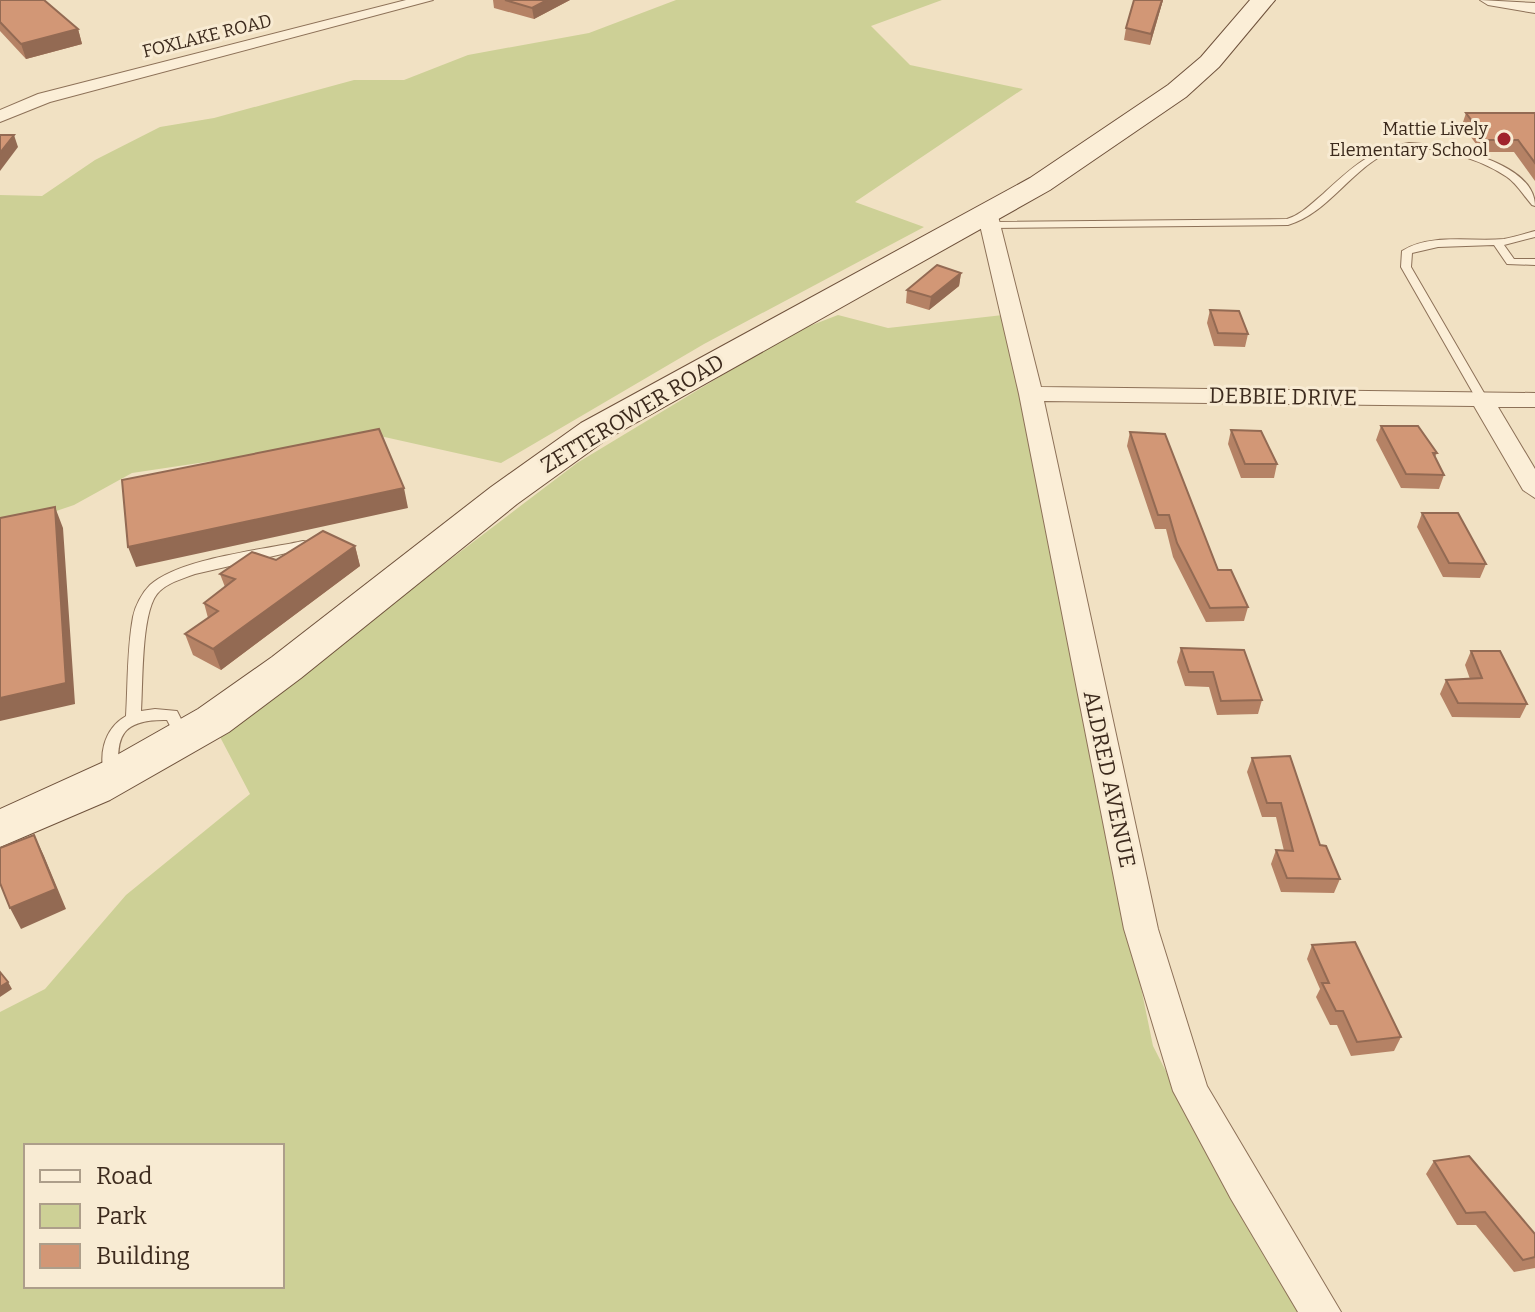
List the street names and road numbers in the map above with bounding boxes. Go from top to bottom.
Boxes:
street label: FOXLAKE ROAD [140,9,274,63]
street label: ZETTEROWER ROAD [536,348,729,479]
street label: DEBBIE DRIVE [1209,382,1357,411]
street label: ALDRED AVENUE [1078,688,1141,870]

